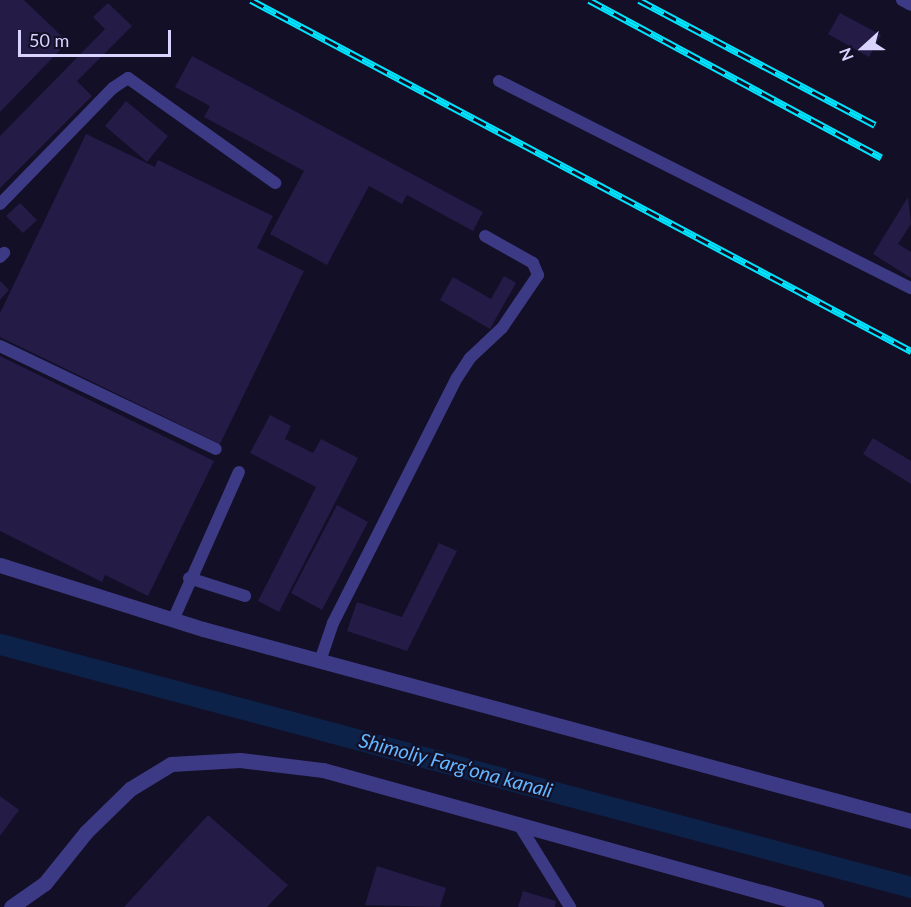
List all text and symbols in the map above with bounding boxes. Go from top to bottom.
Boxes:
scale bar [21,18,174,56]
north arrow [833,18,893,78]
text: 50 m [29,29,69,51]
text: N [835,45,857,64]
water label: Shimoliy Fargʻona kanali [356,728,556,802]

